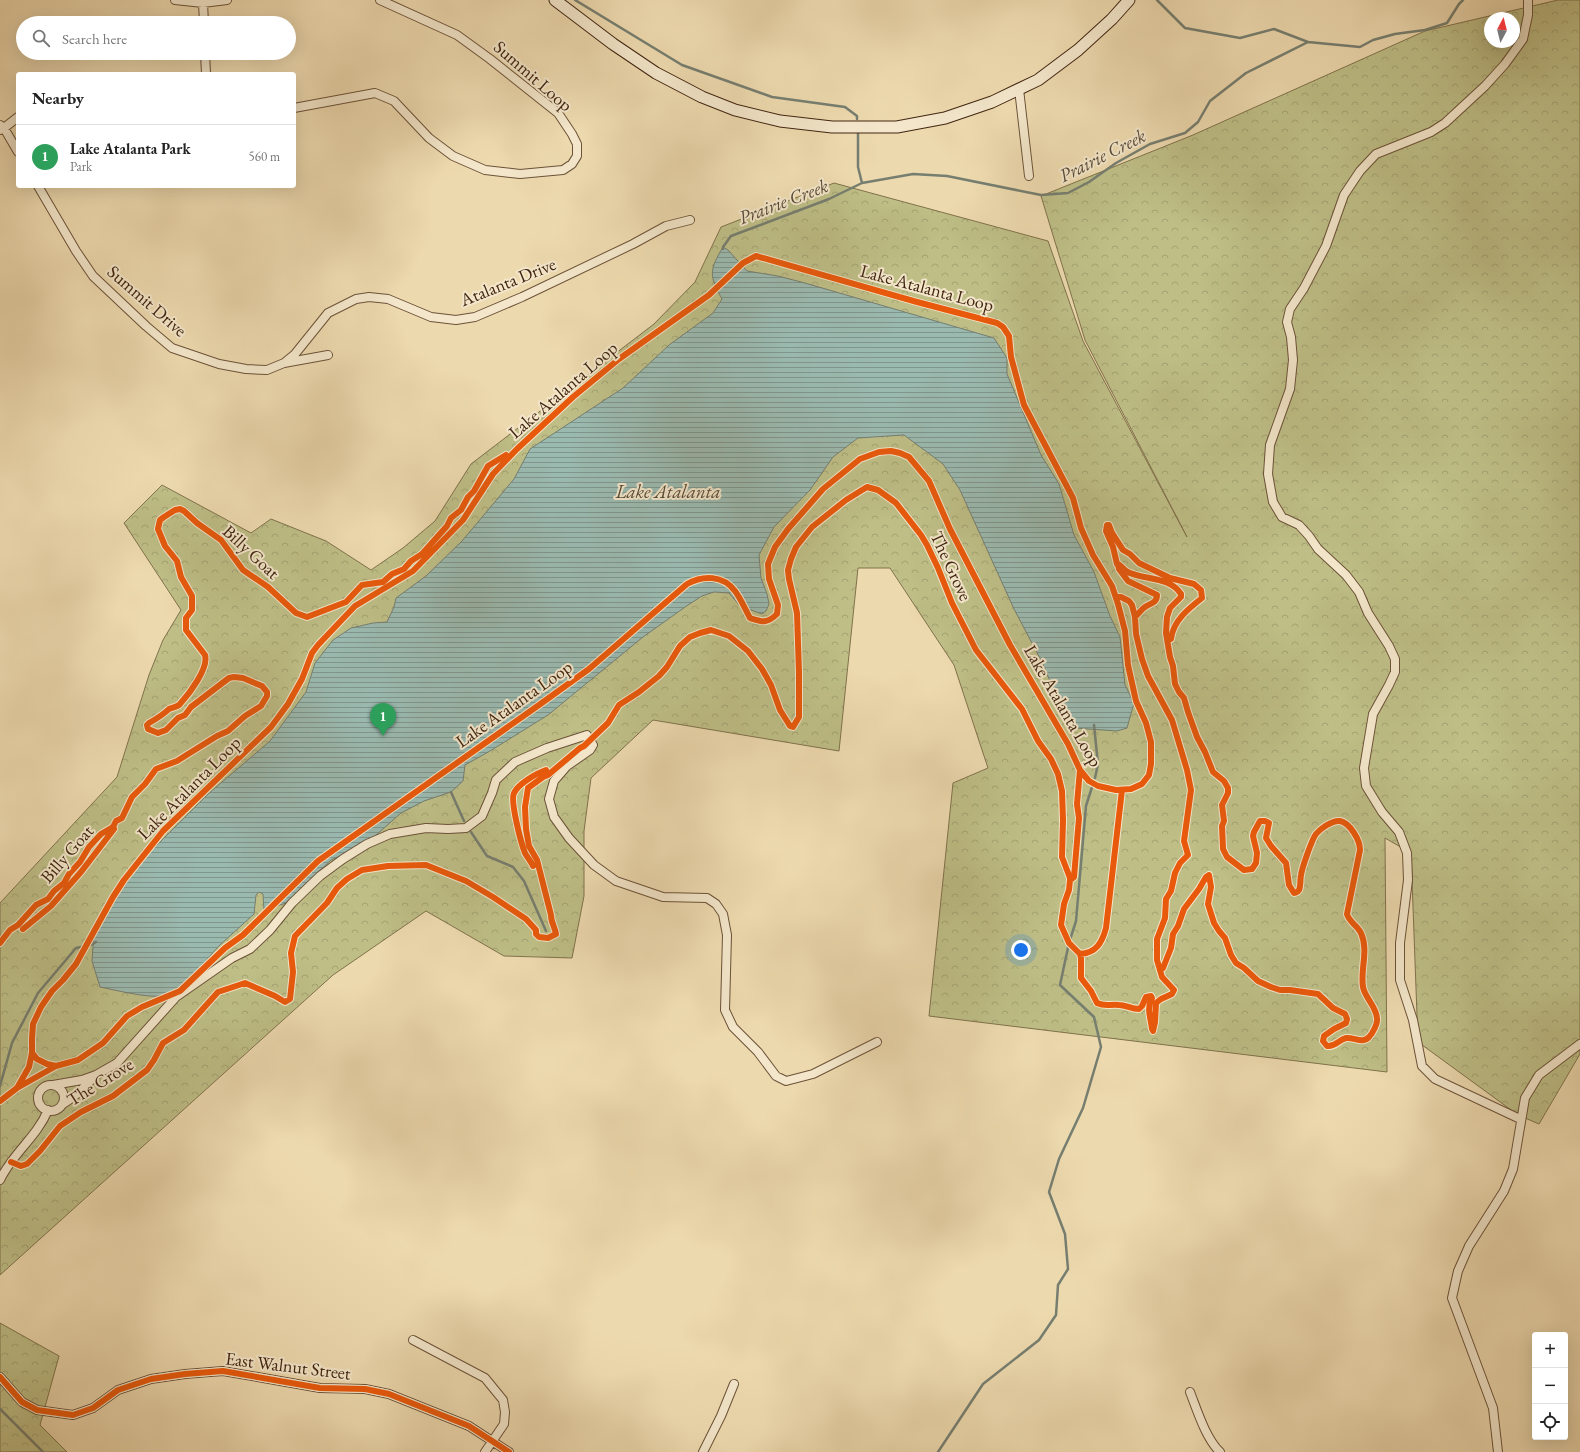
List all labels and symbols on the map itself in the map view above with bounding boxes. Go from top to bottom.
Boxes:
north arrow [1484,12,1520,48]
street label: Summit Loop [489,35,578,116]
water label: Prairie Creek [1054,123,1150,188]
water label: Prairie Creek [735,173,832,230]
street label: Atalanta Drive [456,252,559,312]
street label: Lake Atalanta Loop [858,259,996,316]
street label: Summit Drive [103,260,192,341]
street label: Lake Atalanta Loop [503,336,622,443]
water label: Lake Atalanta [614,479,721,504]
street label: Billy Goat [218,519,285,584]
street label: The Grove [925,527,978,604]
street label: Lake Atalanta Loop [1019,641,1108,771]
street label: Lake Atalanta Loop [451,655,576,752]
pin: 1 [370,703,396,736]
street label: Lake Atalanta Loop [132,731,245,844]
street label: Billy Goat [35,820,98,887]
your location [1011,940,1031,960]
street label: The Grove [62,1052,137,1111]
street label: East Walnut Street [224,1346,352,1385]

